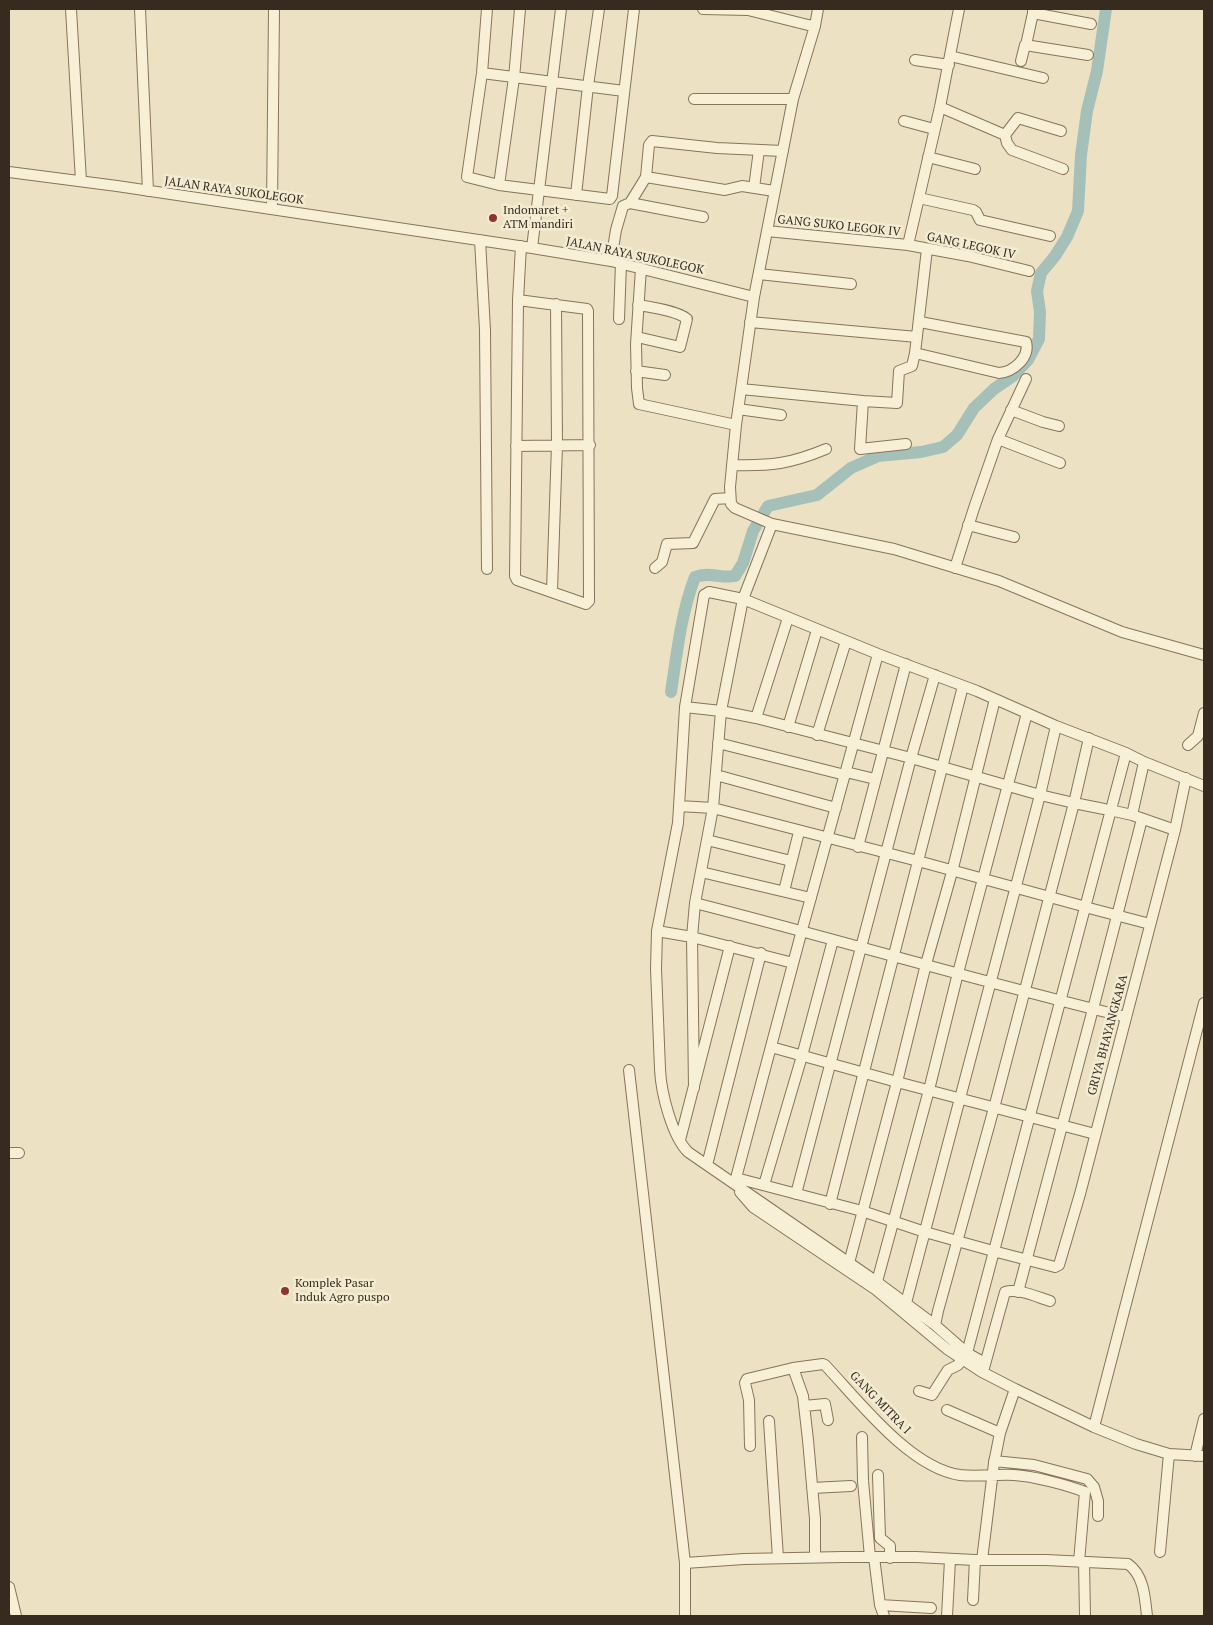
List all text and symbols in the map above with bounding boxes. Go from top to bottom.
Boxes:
street label: JALAN RAYA SUKOLEGOK [163,174,305,208]
place label: Indomaret + ATM mandiri [503,204,573,232]
marker: Indomaret + ATM mandiri [487,212,499,224]
street label: GANG SUKO LEGOK IV [777,212,901,240]
street label: GANG LEGOK IV [925,230,1017,262]
street label: JALAN RAYA SUKOLEGOK [565,234,705,278]
street label: GRIYA BHAYANGKARA [1085,973,1131,1097]
place label: Komplek Pasar Induk Agro puspo [295,1277,390,1305]
marker: Komplek Pasar Induk Agro puspo [279,1285,291,1297]
street label: GANG MITRA I [847,1369,913,1437]

